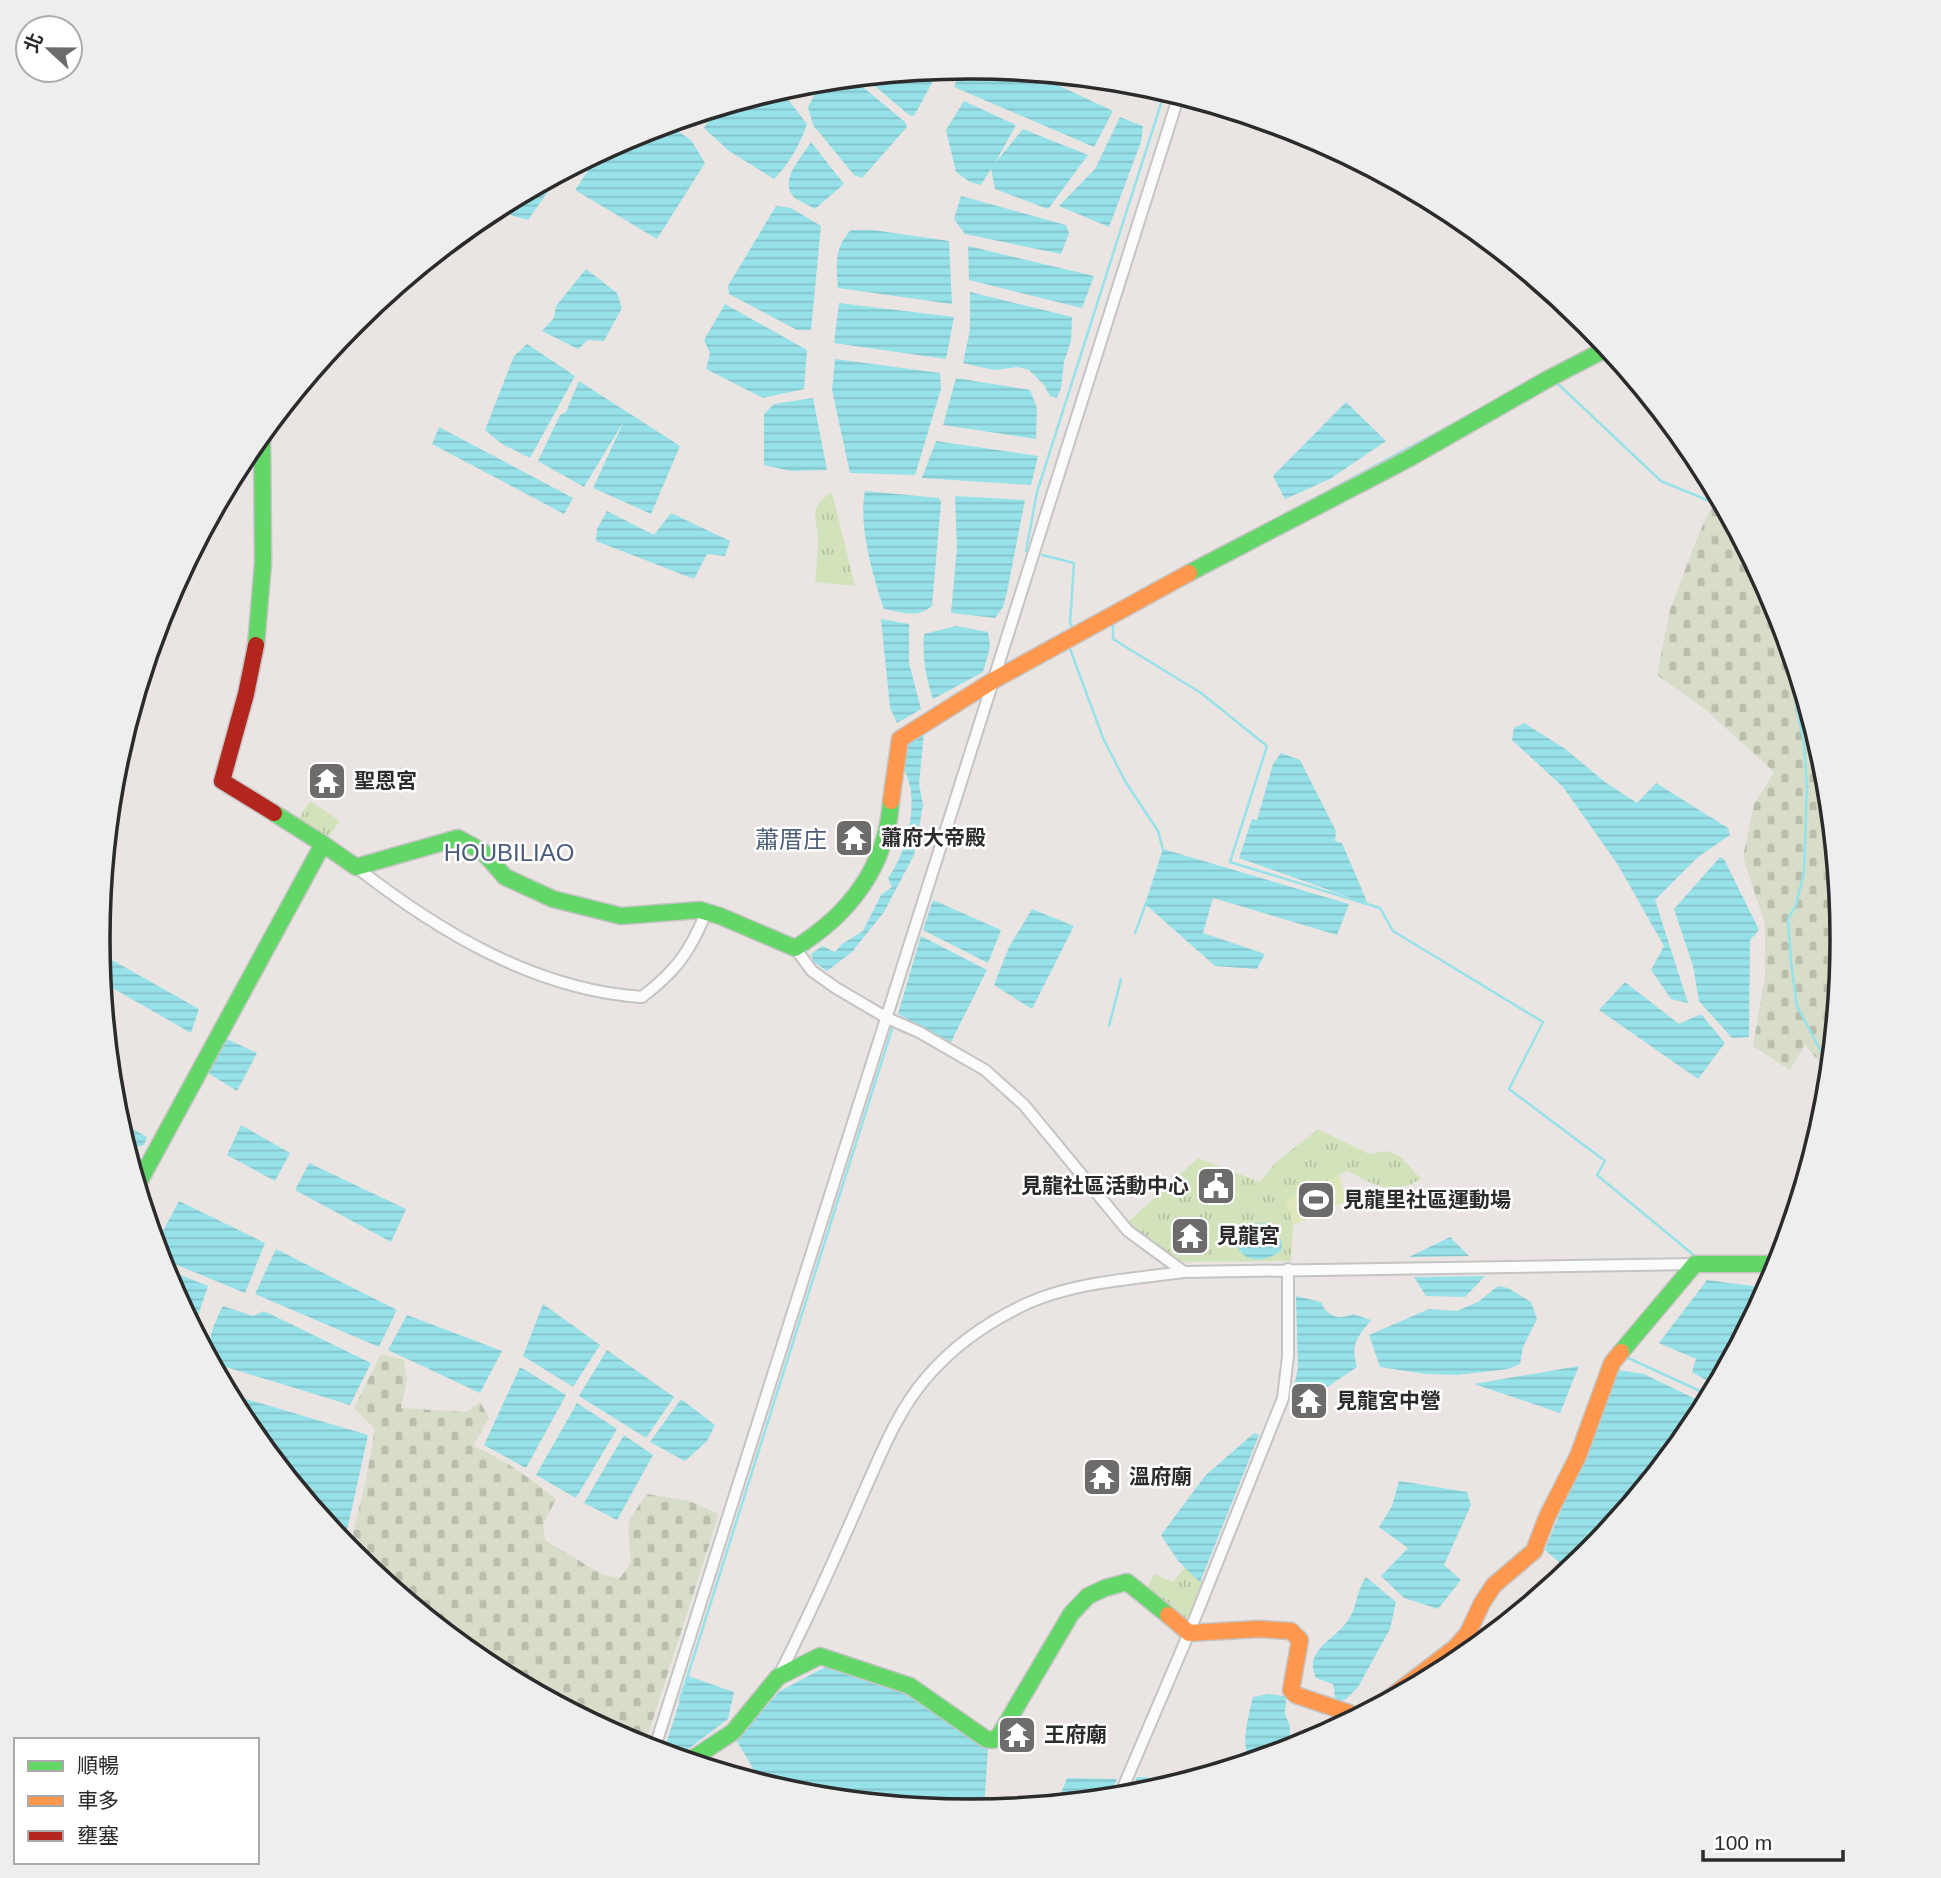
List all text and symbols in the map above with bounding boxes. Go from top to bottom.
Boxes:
north arrow [14,14,84,84]
text: 北 [20,30,47,56]
temple icon: 聖恩宮 [306,760,348,802]
place label: 聖恩宮 [354,769,417,792]
temple icon: 蕭府大帝殿 [833,817,875,859]
district label: 蕭厝庄 [755,826,827,853]
place label: 蕭府大帝殿 [881,826,986,849]
district label: HOUBILIAO [444,839,574,866]
public building icon: 見龍社區活動中心 [1195,1165,1237,1207]
place label: 見龍社區活動中心 [1021,1174,1189,1197]
sports icon: 見龍里社區運動場 [1295,1179,1337,1221]
place label: 見龍里社區運動場 [1343,1188,1511,1211]
temple icon: 見龍宮 [1169,1215,1211,1257]
place label: 見龍宮 [1217,1224,1280,1247]
temple icon: 見龍宮中營 [1288,1380,1330,1422]
place label: 見龍宮中營 [1336,1389,1441,1412]
temple icon: 溫府廟 [1081,1456,1123,1498]
place label: 溫府廟 [1129,1465,1192,1488]
temple icon: 王府廟 [996,1714,1038,1756]
place label: 王府廟 [1044,1723,1107,1746]
legend [14,1738,259,1864]
text: 順暢 [77,1754,119,1777]
text: 車多 [77,1789,119,1812]
scale bar [1703,1818,1843,1862]
text: 壅塞 [77,1824,119,1847]
text: 100 m [1714,1831,1772,1854]

